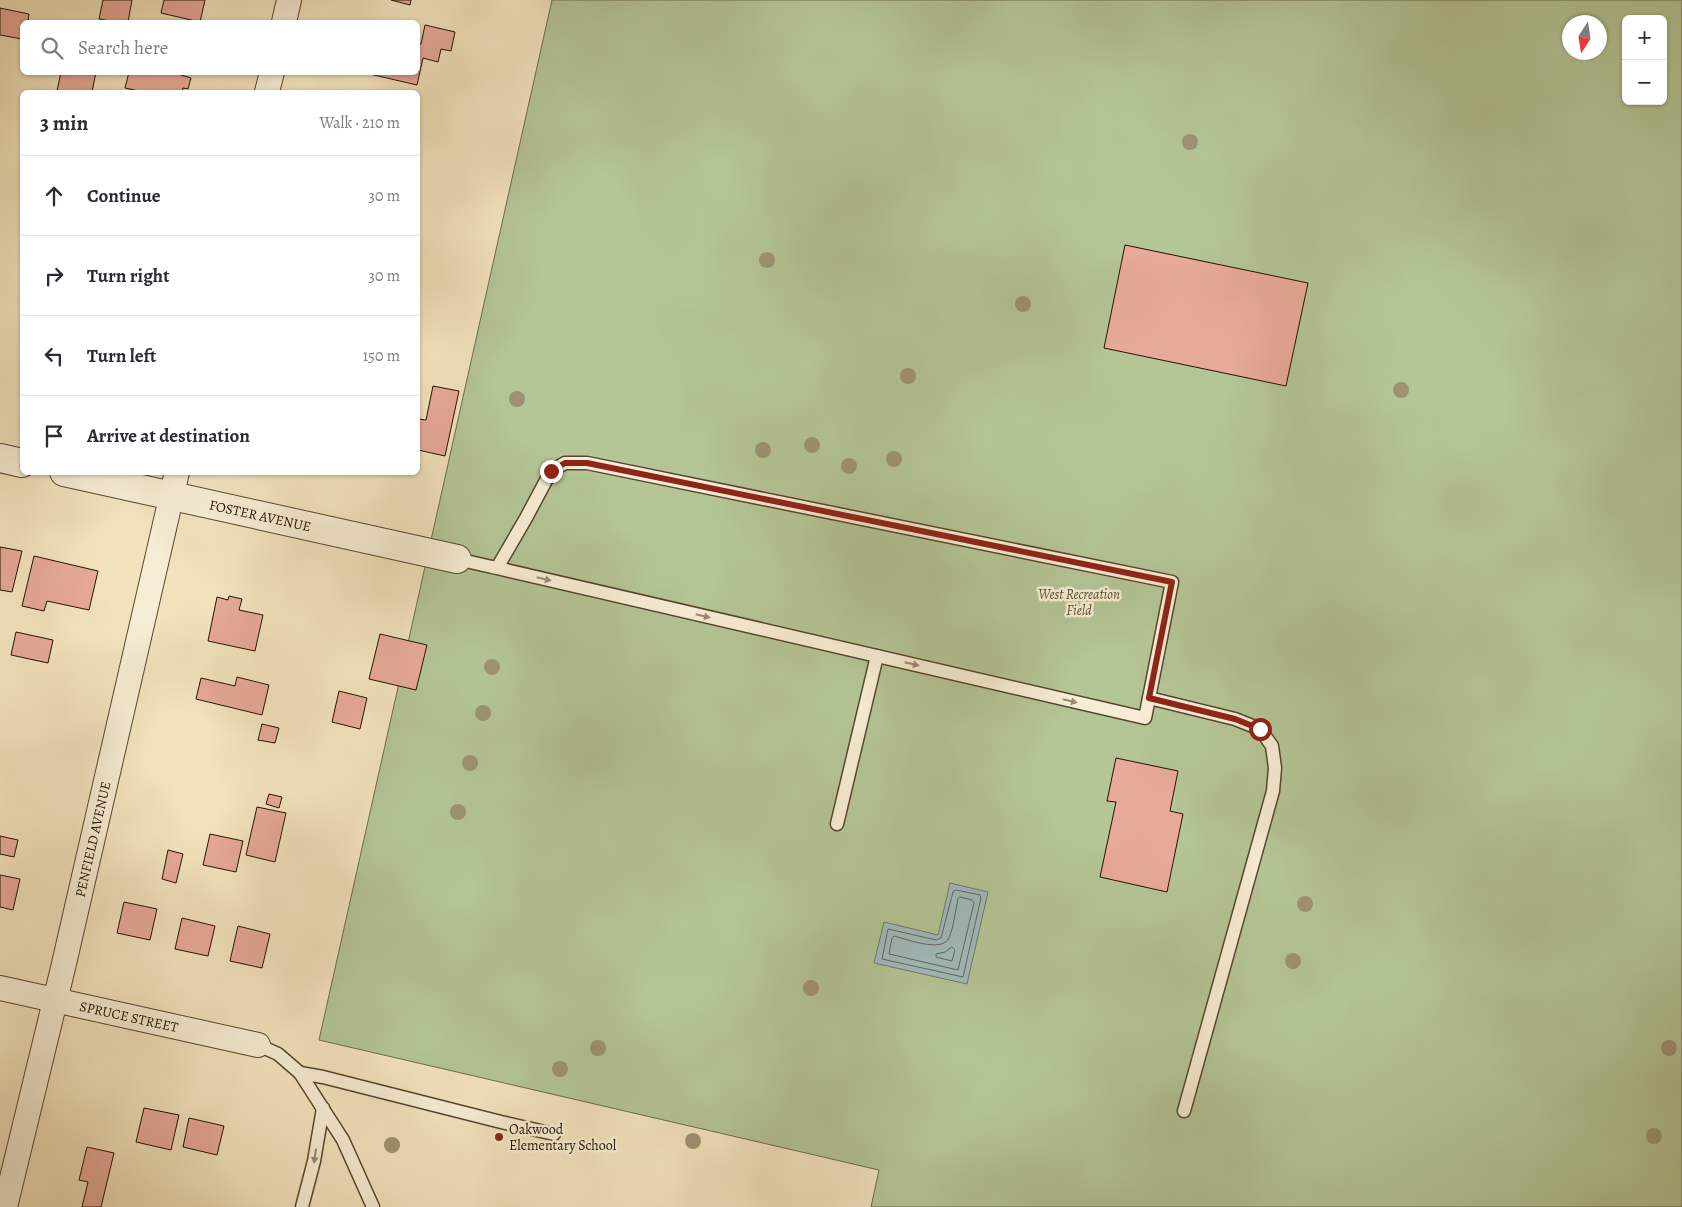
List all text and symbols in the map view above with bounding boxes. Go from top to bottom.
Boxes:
north arrow [1562,15,1607,60]
map controls [1622,15,1667,105]
button: + [1622,15,1667,60]
search box [20,20,420,75]
icon: search [38,34,66,62]
text: Search here [78,35,168,61]
button: − [1622,60,1667,105]
text: 3 min [40,109,88,137]
text: Walk · 210 m [319,112,400,134]
icon: ahead [40,182,68,210]
text: Continue [87,183,161,209]
text: 30 m [368,185,400,207]
icon: right [40,262,68,290]
text: Turn right [87,263,169,289]
text: 30 m [368,265,400,287]
icon: left [40,342,68,370]
text: Turn left [87,343,156,369]
text: 150 m [363,345,400,367]
icon: arrive [40,422,68,450]
text: Arrive at destination [87,423,250,449]
route end [540,460,563,483]
street label: FOSTER AVENUE [208,495,313,536]
one-way arrow [537,575,552,583]
park label: West Recreation Field [1038,585,1120,620]
one-way arrow [695,612,710,620]
one-way arrow [904,661,920,669]
one-way arrow [1063,697,1078,705]
route start [1249,718,1272,741]
street label: PENFIELD AVENUE [70,779,115,899]
street label: SPRUCE STREET [78,996,180,1037]
place label: Oakwood Elementary School [509,1120,617,1155]
marker: Oakwood Elementary School [493,1131,505,1143]
one-way arrow [310,1149,318,1165]

